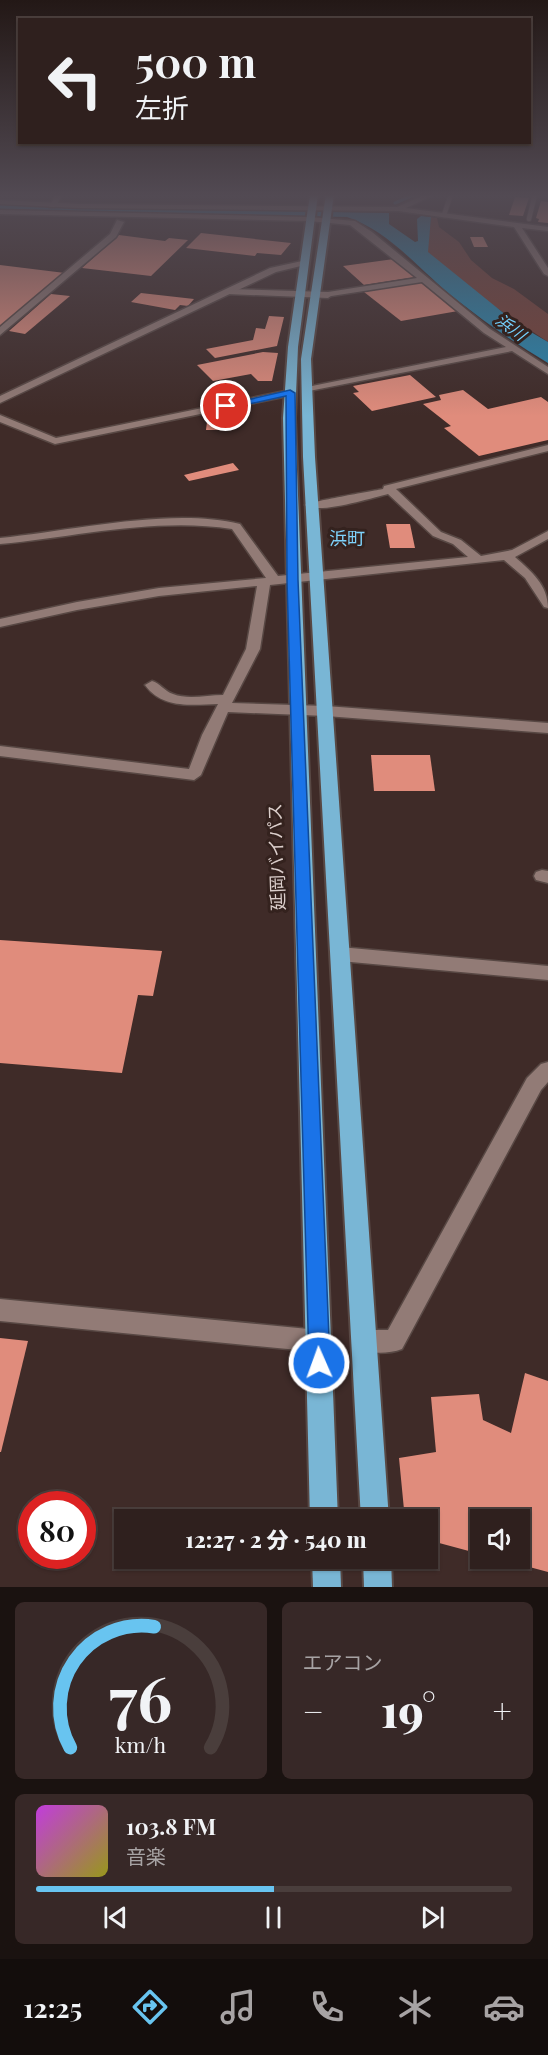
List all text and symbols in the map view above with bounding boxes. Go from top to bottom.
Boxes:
text: 500 m [135,33,256,89]
icon: left [36,42,114,120]
text: 左折 [135,89,189,125]
water label: 浜川 [492,309,532,346]
pin [200,380,251,431]
icon: arrive [209,389,242,422]
district label: 浜町 [329,526,365,550]
street label: 延岡バイパス [262,803,290,911]
position arrow [287,1331,351,1395]
speed limit sign: 80 [18,1491,96,1569]
map controls [470,1509,530,1569]
button: sound [470,1509,530,1569]
text: 12:27 · 2 分 · 540 m [185,1524,367,1554]
text: エアコン [303,1648,383,1675]
text: 76 [109,1654,172,1738]
text: 19° [381,1679,436,1739]
text: − [303,1688,324,1732]
text: + [493,1688,512,1732]
text: km/h [115,1730,167,1758]
text: 103.8 FM [126,1811,216,1841]
text: 音楽 [126,1842,166,1869]
icon: previous [99,1901,132,1934]
icon: pause [257,1901,290,1934]
icon: next [416,1901,449,1934]
icon: directions [129,1986,171,2028]
icon: music [217,1986,259,2028]
icon: phone [306,1986,348,2028]
icon: climate [394,1986,436,2028]
icon: car [483,1986,525,2028]
text: 12:25 [23,1989,82,2025]

